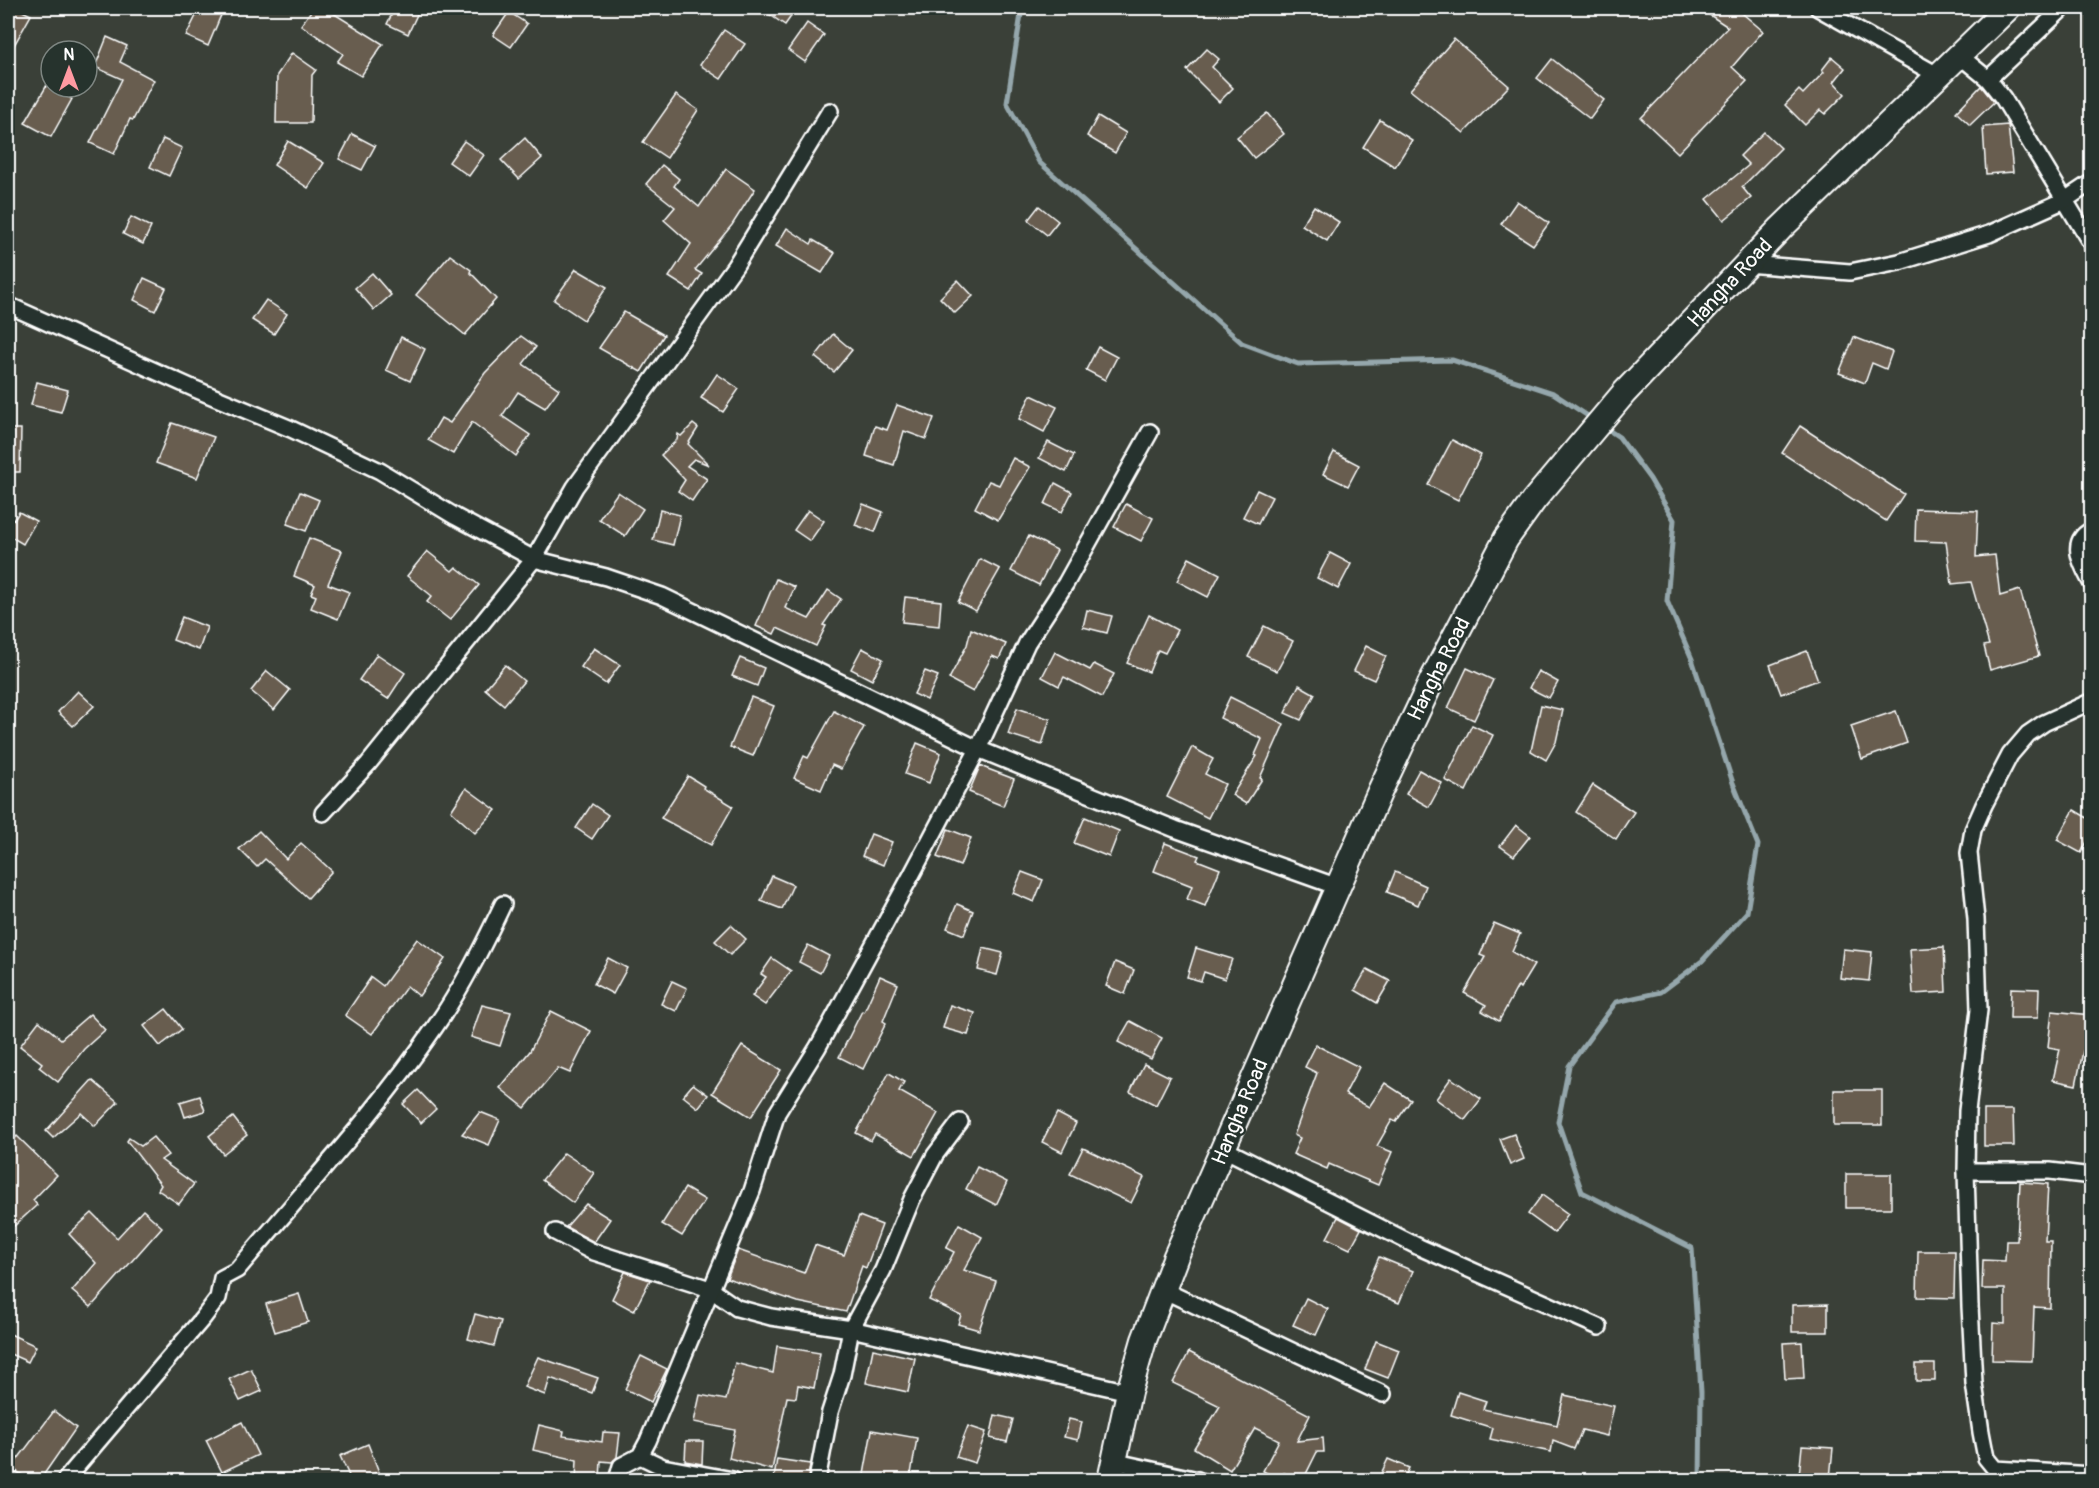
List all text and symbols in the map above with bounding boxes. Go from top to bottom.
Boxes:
north arrow [39,39,99,99]
text: N [64,45,75,65]
street label: Hangha Road [1682,233,1778,333]
street label: Hangha Road [1401,613,1477,725]
street label: Hangha Road [1206,1055,1274,1169]

